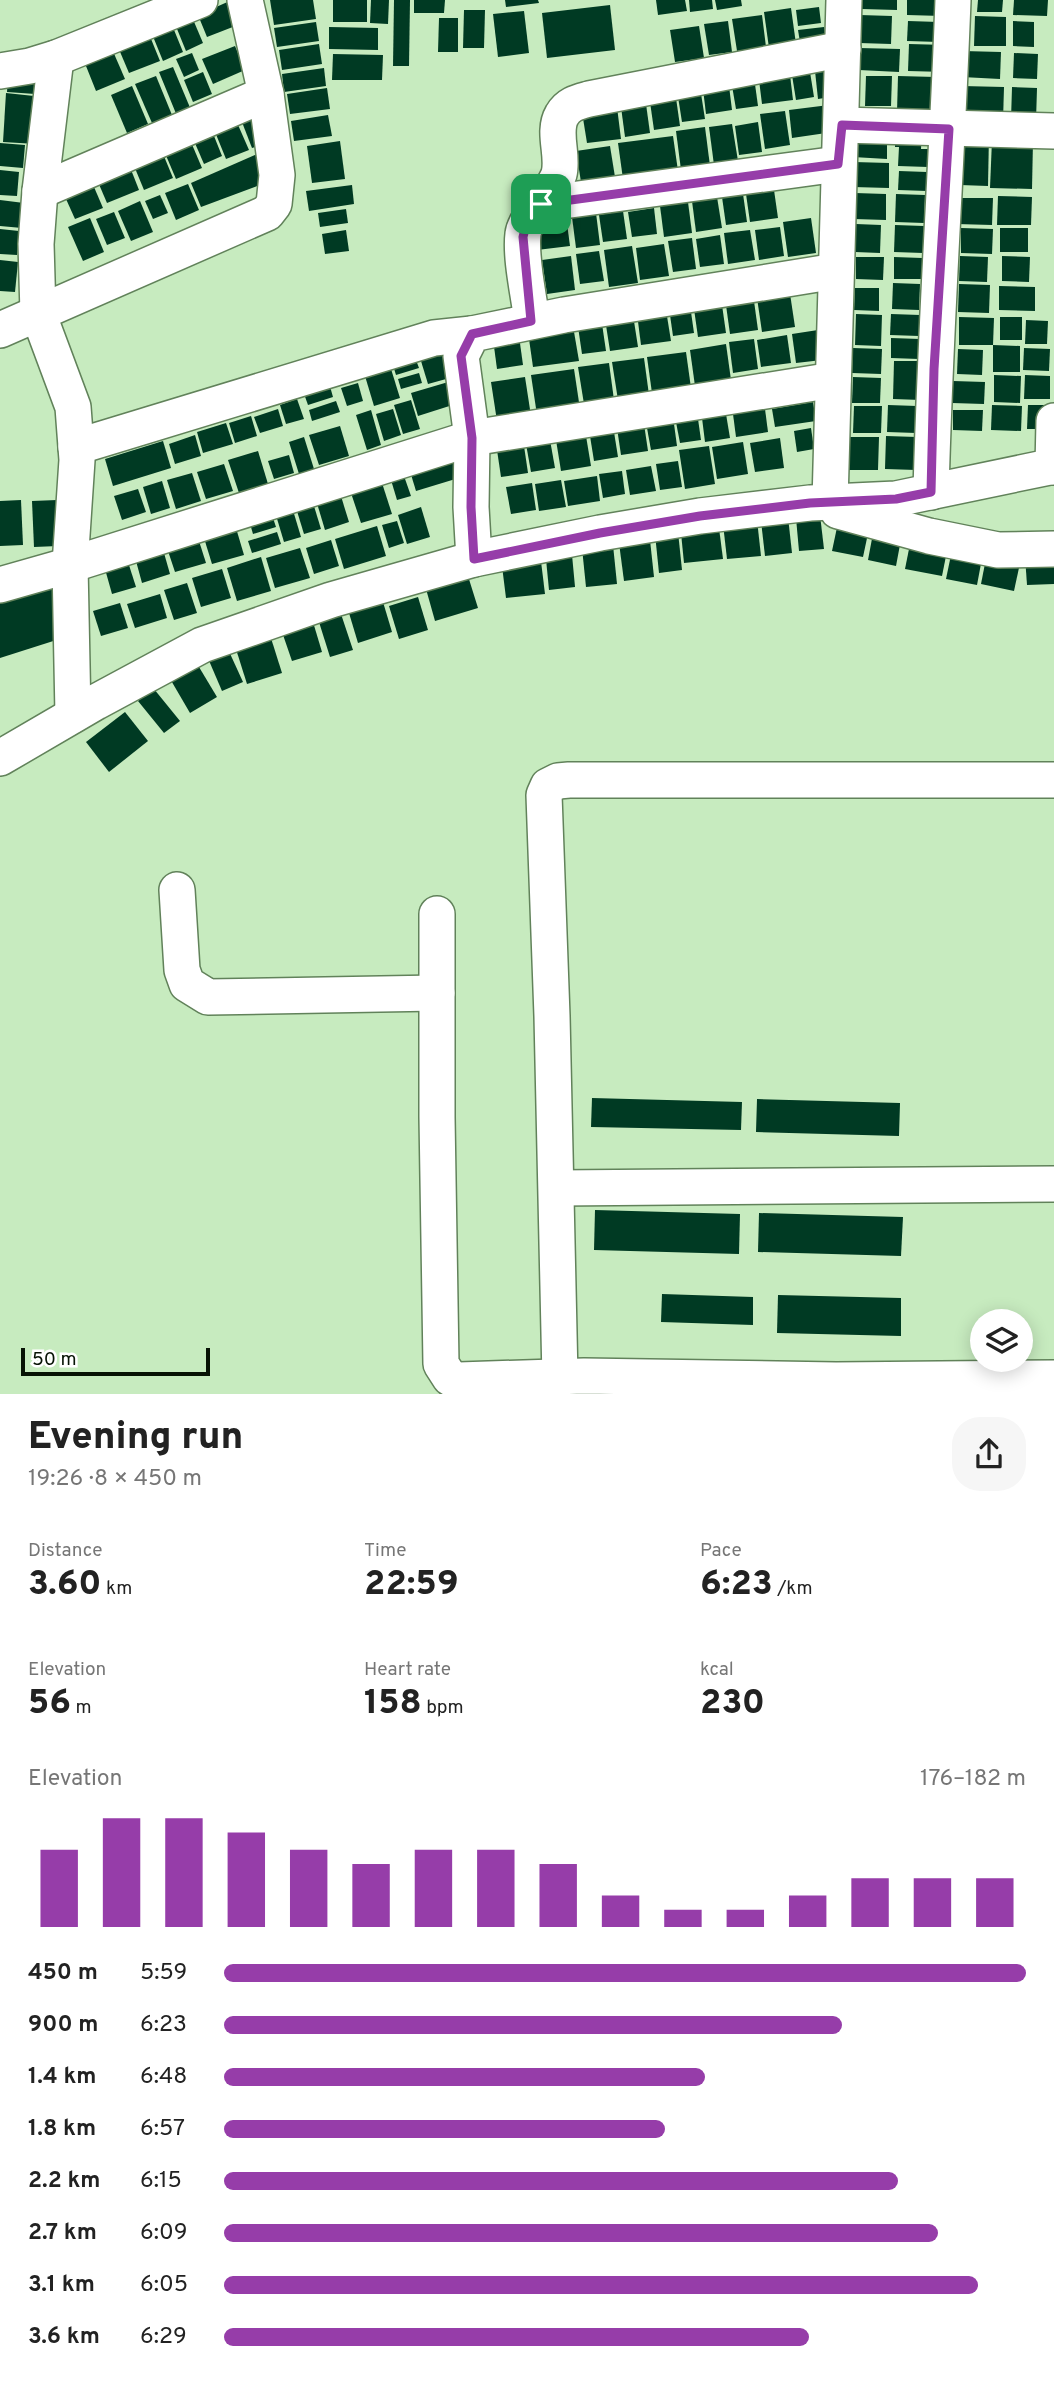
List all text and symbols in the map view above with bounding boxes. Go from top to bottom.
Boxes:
pin [511,174,571,234]
icon: arrive [522,185,560,223]
map controls [970,1309,1033,1372]
button: layers [970,1309,1033,1372]
scale bar [21,1345,210,1377]
text: 50 m [32,1348,77,1372]
text: Evening run [28,1414,243,1463]
button: share [952,1417,1026,1491]
text: 19:26 · 8 × 450 m [28,1465,202,1494]
text: Distance [28,1539,103,1563]
text: Time [364,1539,407,1563]
text: Pace [700,1539,742,1563]
text: 3.60 [28,1563,102,1607]
text: 22:59 [364,1563,459,1607]
text: 6:23 [700,1563,773,1607]
text: km [102,1577,132,1601]
text: /km [773,1577,813,1601]
text: Elevation [28,1658,106,1682]
text: Heart rate [364,1658,451,1682]
text: kcal [700,1658,734,1682]
text: 56 [28,1682,71,1726]
text: 158 [364,1682,422,1726]
text: 230 [700,1682,765,1726]
text: m [71,1696,92,1720]
text: bpm [422,1696,464,1720]
text: Elevation [28,1765,123,1794]
text: 176–182 m [920,1765,1026,1794]
text: 450 m [28,1959,98,1988]
text: 5:59 [140,1959,187,1988]
text: 900 m [28,2011,98,2040]
text: 6:23 [140,2011,187,2040]
text: 1.4 km [28,2063,96,2092]
text: 6:48 [140,2063,187,2092]
text: 1.8 km [28,2115,96,2144]
text: 6:57 [140,2115,185,2144]
text: 2.2 km [28,2167,101,2196]
text: 6:15 [140,2167,182,2196]
text: 2.7 km [28,2219,97,2248]
text: 6:09 [140,2219,187,2248]
text: 3.1 km [28,2271,95,2300]
text: 6:05 [140,2271,188,2300]
text: 3.6 km [28,2323,100,2352]
text: 6:29 [140,2323,187,2352]

